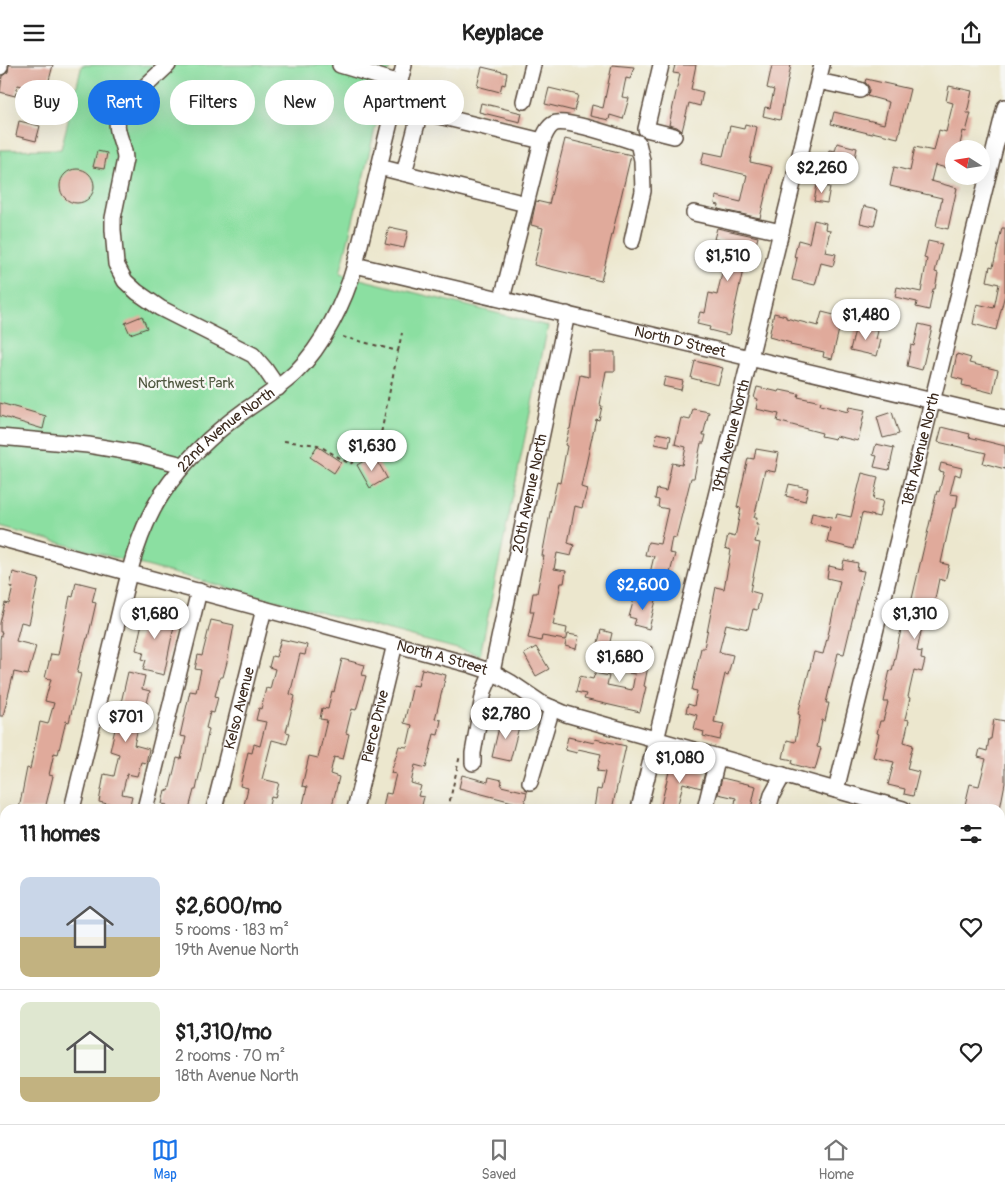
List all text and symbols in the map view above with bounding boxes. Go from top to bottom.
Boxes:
icon: menu [20,19,48,47]
text: Keyplace [462,19,543,47]
icon: share [957,19,985,47]
chip: Buy [15,80,78,125]
chip: Rent [88,80,160,125]
chip: Filters [170,80,255,125]
chip: New [265,80,334,125]
chip: Apartment [344,80,464,125]
north arrow [945,140,990,185]
map controls [945,140,990,185]
pin: $2,260 [781,151,863,194]
text: $2,260 [797,158,847,178]
pin: $1,510 [687,239,769,282]
text: $1,510 [706,246,750,266]
pin: $1,480 [825,299,907,341]
text: $1,480 [842,305,890,325]
street label: North D Street [633,322,729,362]
park label: Northwest Park [138,374,235,393]
street label: 19th Avenue North [708,377,754,495]
street label: 22nd Avenue North [173,383,278,476]
street label: 18th Avenue North [897,391,943,508]
pin: $1,630 [331,429,413,472]
street label: 20th Avenue North [508,432,551,555]
text: $1,630 [348,436,396,456]
pin: $2,600 [602,569,684,611]
text: $2,600 [617,575,669,595]
pin: $1,680 [114,597,196,640]
pin: $1,310 [874,597,956,640]
text: $1,680 [131,604,179,624]
text: $1,310 [892,604,938,624]
street label: North A Street [395,636,491,680]
pin: $1,680 [579,641,661,683]
text: $1,680 [596,647,644,667]
street label: Kelso Avenue [220,664,259,751]
street label: Pierce Drive [357,688,393,765]
pin: $2,780 [465,697,547,740]
pin: $701 [96,701,156,743]
text: $2,780 [481,704,531,724]
text: $701 [109,707,143,727]
pin: $1,080 [639,741,721,784]
text: $1,080 [656,748,704,768]
icon: filters [957,820,985,848]
text: 11 homes [20,821,100,848]
text: $2,600/mo [175,893,282,920]
icon: home [60,897,120,957]
icon: heart [957,913,985,941]
text: 5 rooms · 183 m² [175,920,289,940]
text: 19th Avenue North [175,940,299,960]
text: $1,310/mo [175,1019,272,1046]
icon: home [60,1022,120,1082]
icon: heart [957,1038,985,1066]
text: 2 rooms · 70 m² [175,1046,285,1066]
text: 18th Avenue North [175,1066,298,1086]
tab: Map [151,1136,179,1183]
tab: Saved [481,1136,516,1183]
tab: Home [819,1136,854,1183]

